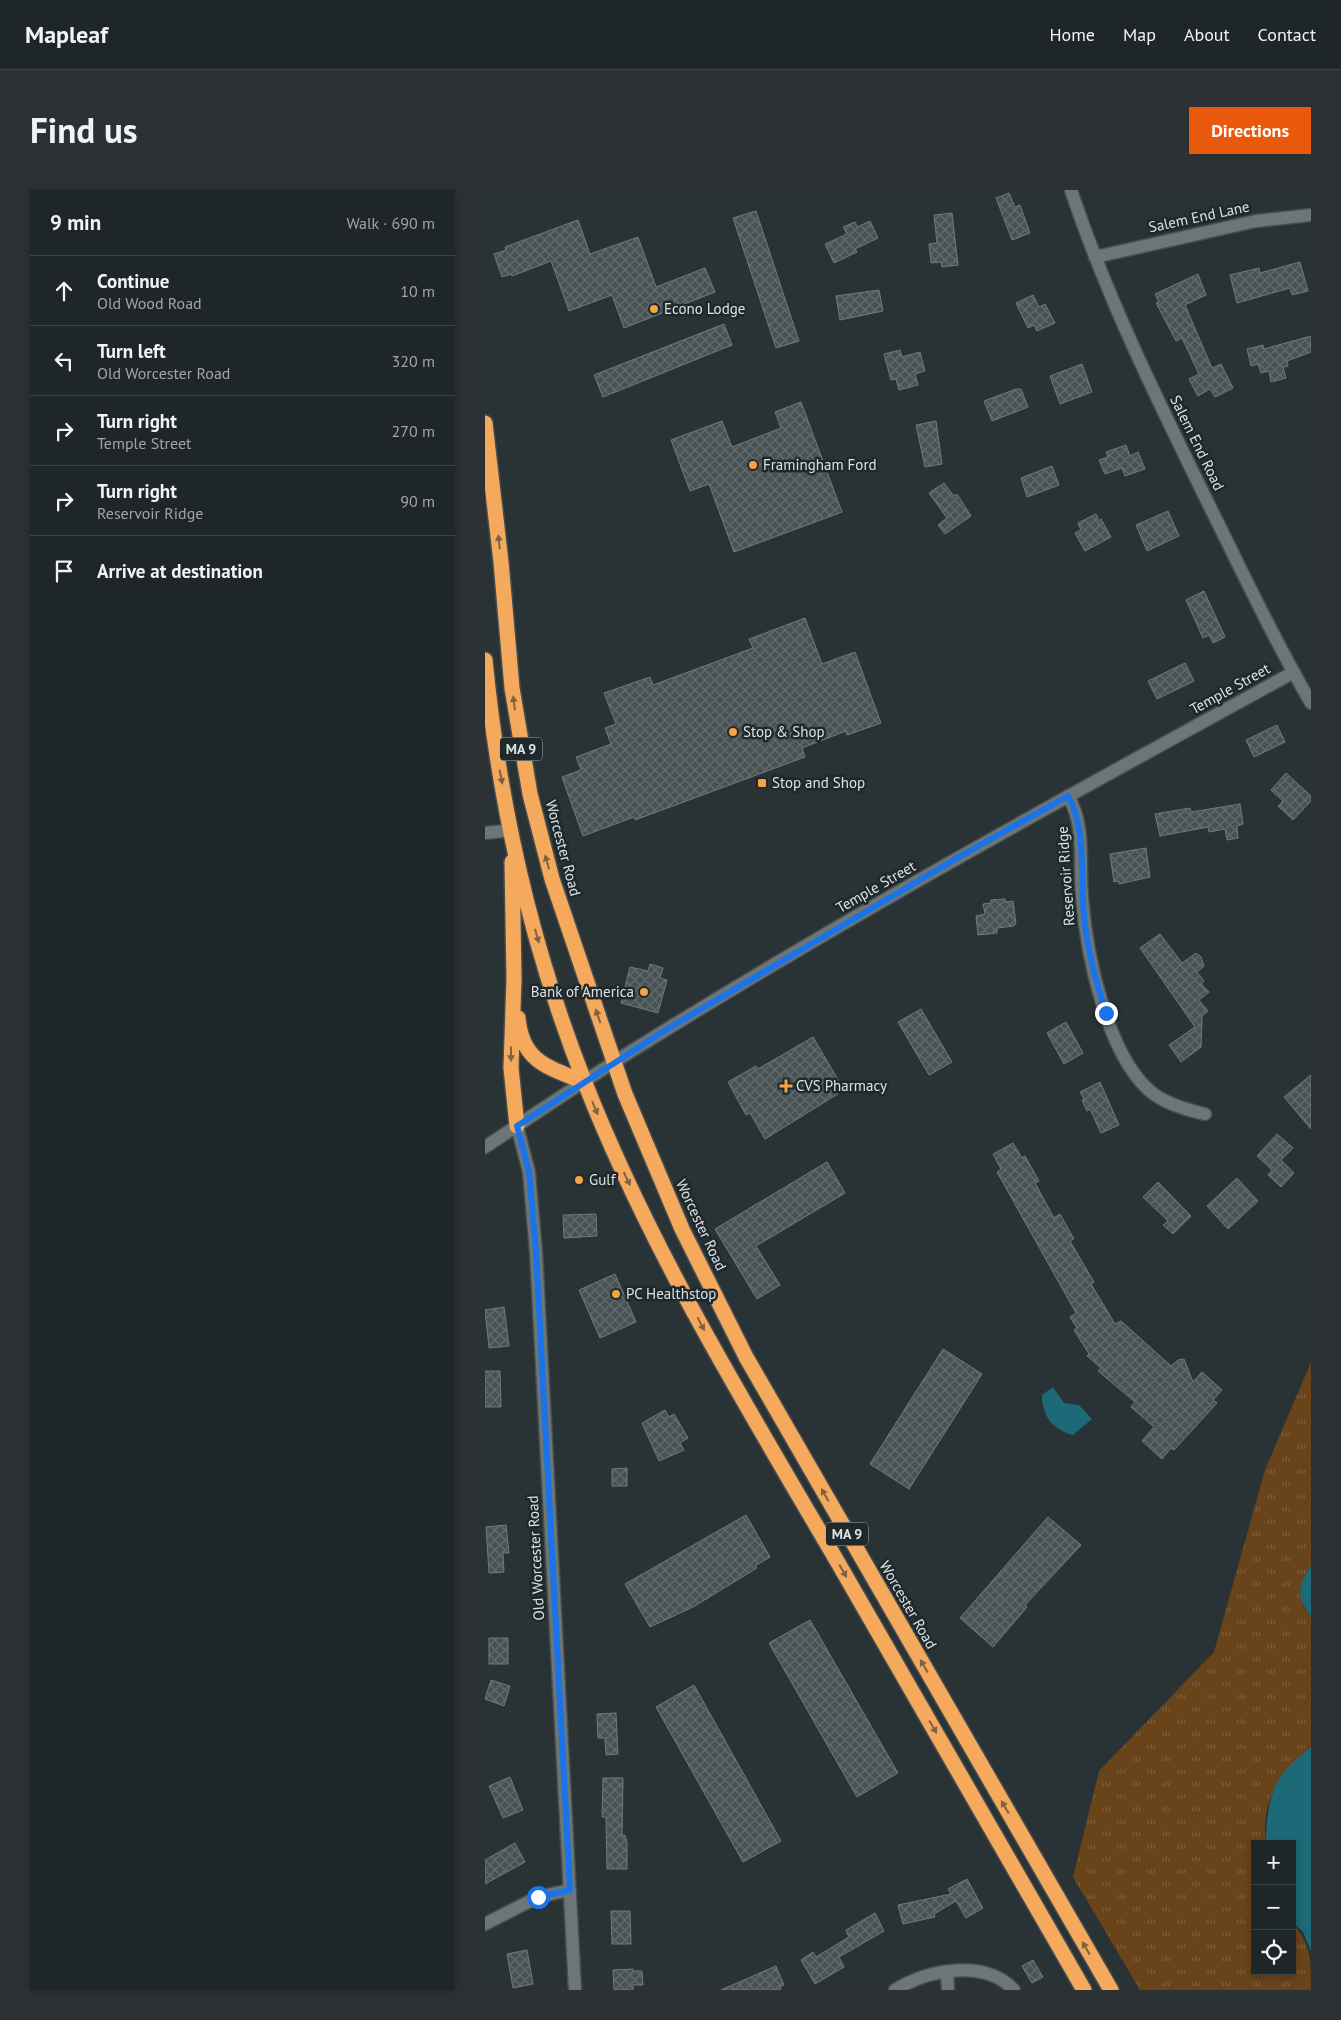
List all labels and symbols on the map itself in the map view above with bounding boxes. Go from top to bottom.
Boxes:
street label: Salem End Lane [1147,197,1251,236]
place label: Econo Lodge [664,299,745,318]
marker: Econo Lodge [648,303,660,315]
street label: Salem End Road [1166,392,1229,494]
place label: Framingham Ford [763,455,877,474]
marker: Framingham Ford [747,459,759,471]
one-way arrow [495,533,503,549]
street label: Temple Street [1186,659,1273,718]
one-way arrow [510,695,518,711]
place label: Stop & Shop [743,722,825,741]
marker: Stop & Shop [727,726,739,738]
road number: MA 9 [500,738,542,760]
one-way arrow [498,770,506,786]
place label: Stop and Shop [772,773,865,792]
marker: Stop and Shop [756,777,768,789]
street label: Worcester Road [542,798,585,898]
street label: Reservoir Ridge [1053,826,1078,926]
one-way arrow [542,855,550,870]
street label: Temple Street [833,856,919,917]
one-way arrow [533,928,541,944]
place label: Bank of America [531,982,634,1001]
marker: Bank of America [638,986,650,998]
route end [1095,1002,1118,1025]
one-way arrow [594,1009,601,1024]
one-way arrow [507,1046,515,1062]
place label: CVS Pharmacy [796,1076,887,1095]
marker: CVS Pharmacy [780,1080,792,1092]
one-way arrow [592,1101,600,1116]
place label: Gulf [589,1170,617,1189]
one-way arrow [623,1172,631,1186]
marker: Gulf [573,1174,585,1186]
street label: Worcester Road [672,1176,731,1274]
place label: PC Healthstop [626,1284,716,1303]
marker: PC Healthstop [610,1288,622,1300]
one-way arrow [697,1317,705,1331]
one-way arrow [821,1488,829,1503]
street label: Old Worcester Road [523,1495,548,1621]
road number: MA 9 [826,1522,868,1546]
street label: Worcester Road [876,1557,941,1652]
one-way arrow [838,1565,847,1578]
one-way arrow [919,1660,928,1673]
one-way arrow [928,1720,937,1734]
one-way arrow [1001,1800,1009,1814]
route start [527,1886,550,1909]
one-way arrow [1082,1941,1091,1954]

